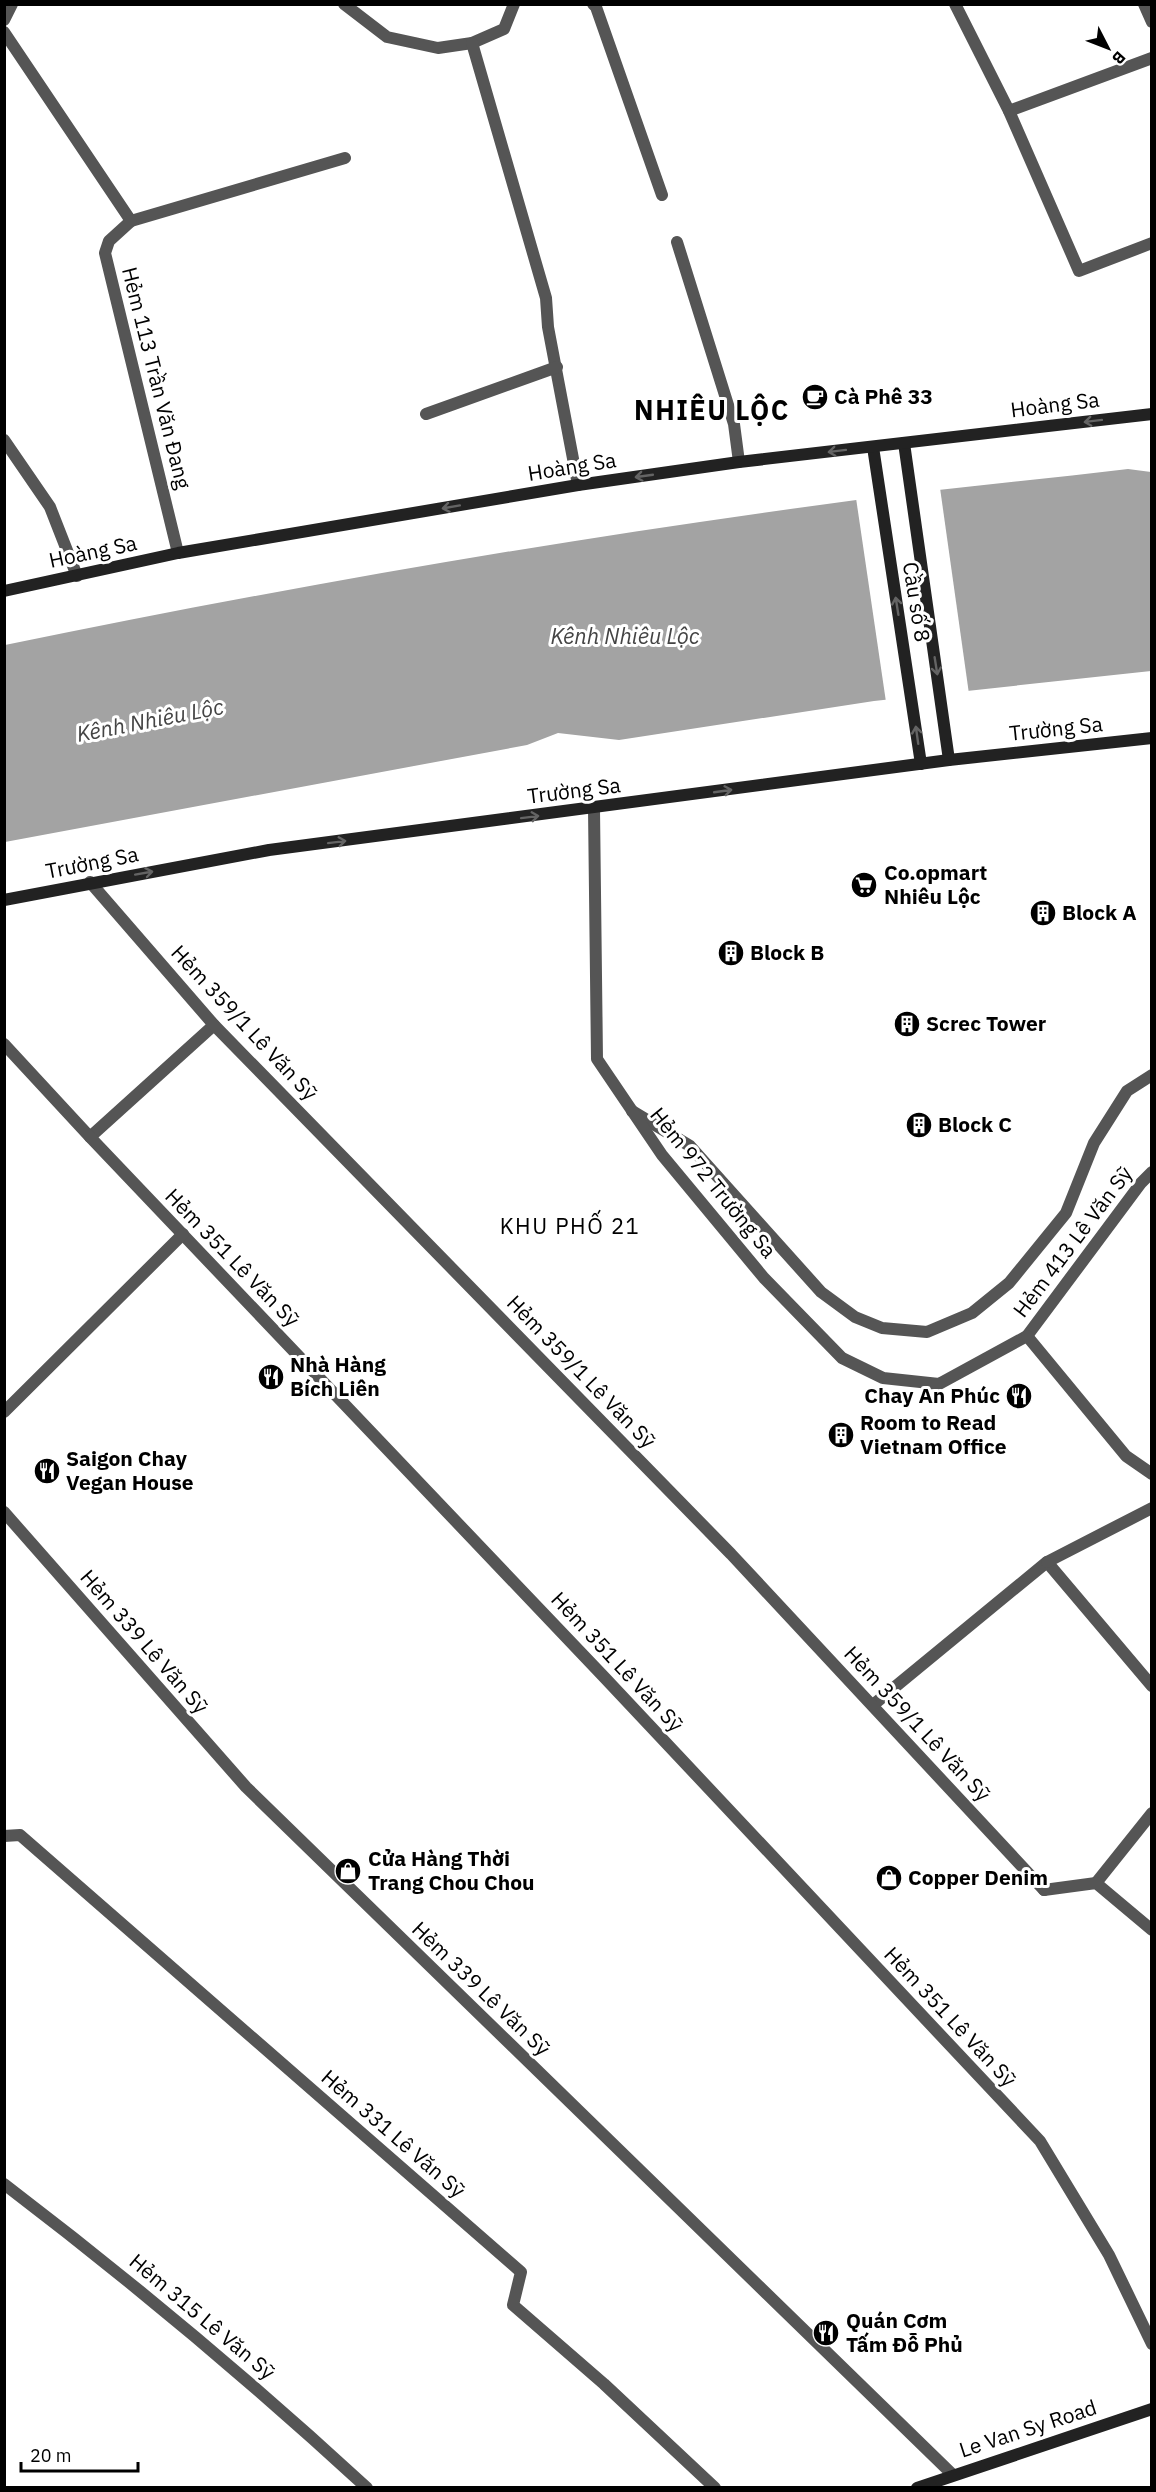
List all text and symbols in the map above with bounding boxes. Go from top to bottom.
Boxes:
north arrow [1078,18,1138,78]
text: B [1108,47,1130,69]
street label: Hẻm 113 Trần Văn Đang [116,264,198,492]
cafe icon: Cà Phê 33 [800,382,830,412]
place label: Cà Phê 33 [834,382,933,410]
street label: Hoàng Sa [1009,385,1101,423]
district label: NHIÊU LỘC [634,392,790,427]
one-way arrow [1084,415,1104,426]
street label: Hoàng Sa [526,445,618,487]
one-way arrow [828,446,848,457]
one-way arrow [634,470,654,481]
one-way arrow [442,502,462,513]
street label: Hoàng Sa [46,528,139,574]
street label: Cầu số 8 [897,560,937,644]
one-way arrow [892,597,903,617]
water label: Kênh Nhiêu Lộc [550,621,700,650]
one-way arrow [931,656,942,676]
water label: Kênh Nhiêu Lộc [74,691,226,748]
street label: Trường Sa [1008,709,1104,747]
one-way arrow [911,726,922,745]
street label: Trường Sa [526,770,622,810]
one-way arrow [713,785,733,796]
one-way arrow [520,811,540,822]
one-way arrow [326,836,346,847]
street label: Trường Sa [43,839,141,885]
place label: Co.opmart Nhiêu Lộc [884,858,987,910]
one-way arrow [134,867,154,878]
supermarket icon: Co.opmart Nhiêu Lộc [849,870,879,900]
building icon: Block A [1028,898,1058,928]
place label: Block A [1062,898,1137,926]
building icon: Block B [716,938,746,968]
place label: Block B [750,938,824,966]
street label: Hẻm 359/1 Lê Văn Sỹ [165,939,324,1106]
building icon: Screc Tower [892,1009,922,1039]
place label: Screc Tower [926,1009,1047,1037]
street label: Hẻm 972 Trường Sa [644,1101,783,1264]
building icon: Block C [904,1110,934,1140]
place label: Block C [938,1110,1012,1138]
street label: Hẻm 413 Lê Văn Sỹ [1006,1160,1139,1323]
street label: Hẻm 351 Lê Văn Sỹ [159,1182,306,1333]
district label: KHU PHỐ 21 [500,1209,640,1240]
street label: Hẻm 359/1 Lê Văn Sỹ [501,1289,663,1454]
place label: Nhà Hàng Bích Liên [290,1350,386,1402]
restaurant icon: Nhà Hàng Bích Liên [256,1362,286,1392]
place label: Chay An Phúc [864,1381,1000,1409]
restaurant icon: Chay An Phúc [1004,1381,1034,1411]
place label: Room to Read Vietnam Office [860,1408,1007,1460]
building icon: Room to Read Vietnam Office [826,1420,856,1450]
place label: Saigon Chay Vegan House [66,1444,194,1496]
restaurant icon: Saigon Chay Vegan House [32,1456,62,1486]
street label: Hẻm 339 Lê Văn Sỹ [74,1563,215,1720]
street label: Hẻm 351 Lê Văn Sỹ [545,1585,690,1738]
street label: Hẻm 359/1 Lê Văn Sỹ [838,1640,997,1807]
place label: Cửa Hàng Thời Trang Chou Chou [368,1844,535,1896]
shop icon: Cửa Hàng Thời Trang Chou Chou [333,1856,363,1886]
shop icon: Copper Denim [874,1863,904,1893]
place label: Copper Denim [908,1863,1048,1891]
street label: Hẻm 339 Lê Văn Sỹ [406,1915,557,2062]
street label: Hẻm 351 Lê Văn Sỹ [878,1940,1023,2093]
street label: Hẻm 331 Lê Văn Sỹ [316,2063,472,2204]
street label: Hẻm 315 Lê Văn Sỹ [124,2247,282,2386]
place label: Quán Cơm Tấm Đỗ Phủ [846,2306,963,2358]
restaurant icon: Quán Cơm Tấm Đỗ Phủ [811,2318,841,2348]
street label: Le Van Sy Road [955,2393,1100,2463]
scale bar [21,2435,138,2473]
text: 20 m [30,2444,72,2467]

